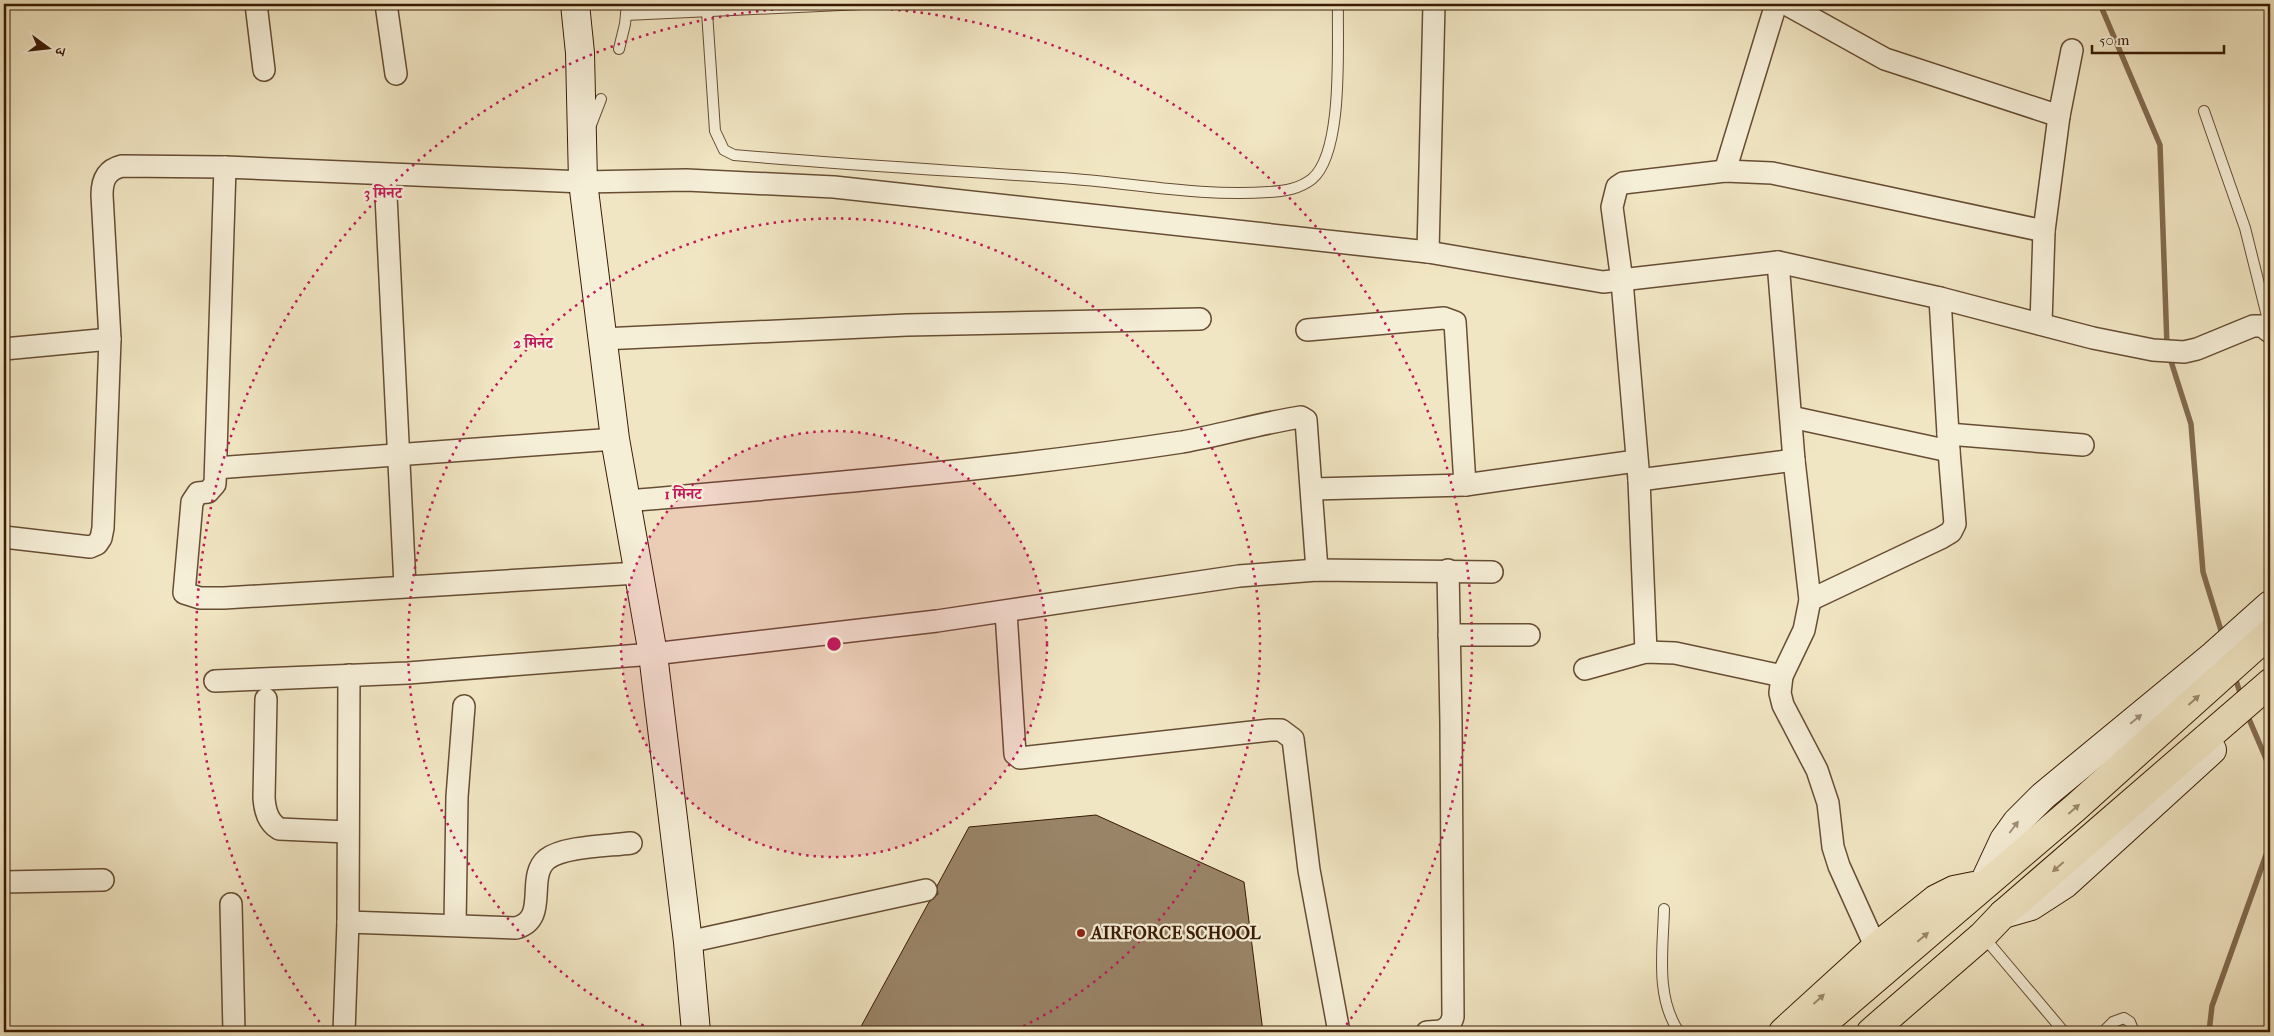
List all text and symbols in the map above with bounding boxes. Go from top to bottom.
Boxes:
north arrow [22,22,72,72]
scale bar [2092,22,2224,54]
text: 50 m [2099,31,2130,49]
text: उ [51,45,69,58]
text: 3 मिनट [364,184,404,202]
text: 2 मिनट [513,334,554,352]
text: 1 मिनट [665,485,703,503]
centre of rings [825,635,843,653]
one-way arrow [2188,694,2200,706]
one-way arrow [2129,714,2142,725]
one-way arrow [2067,803,2079,815]
one-way arrow [2009,820,2019,834]
one-way arrow [2052,861,2064,873]
place label: AIRFORCE SCHOOL [1090,923,1262,944]
marker: AIRFORCE SCHOOL [1075,927,1087,939]
one-way arrow [1916,931,1929,942]
one-way arrow [1813,993,1825,1005]

